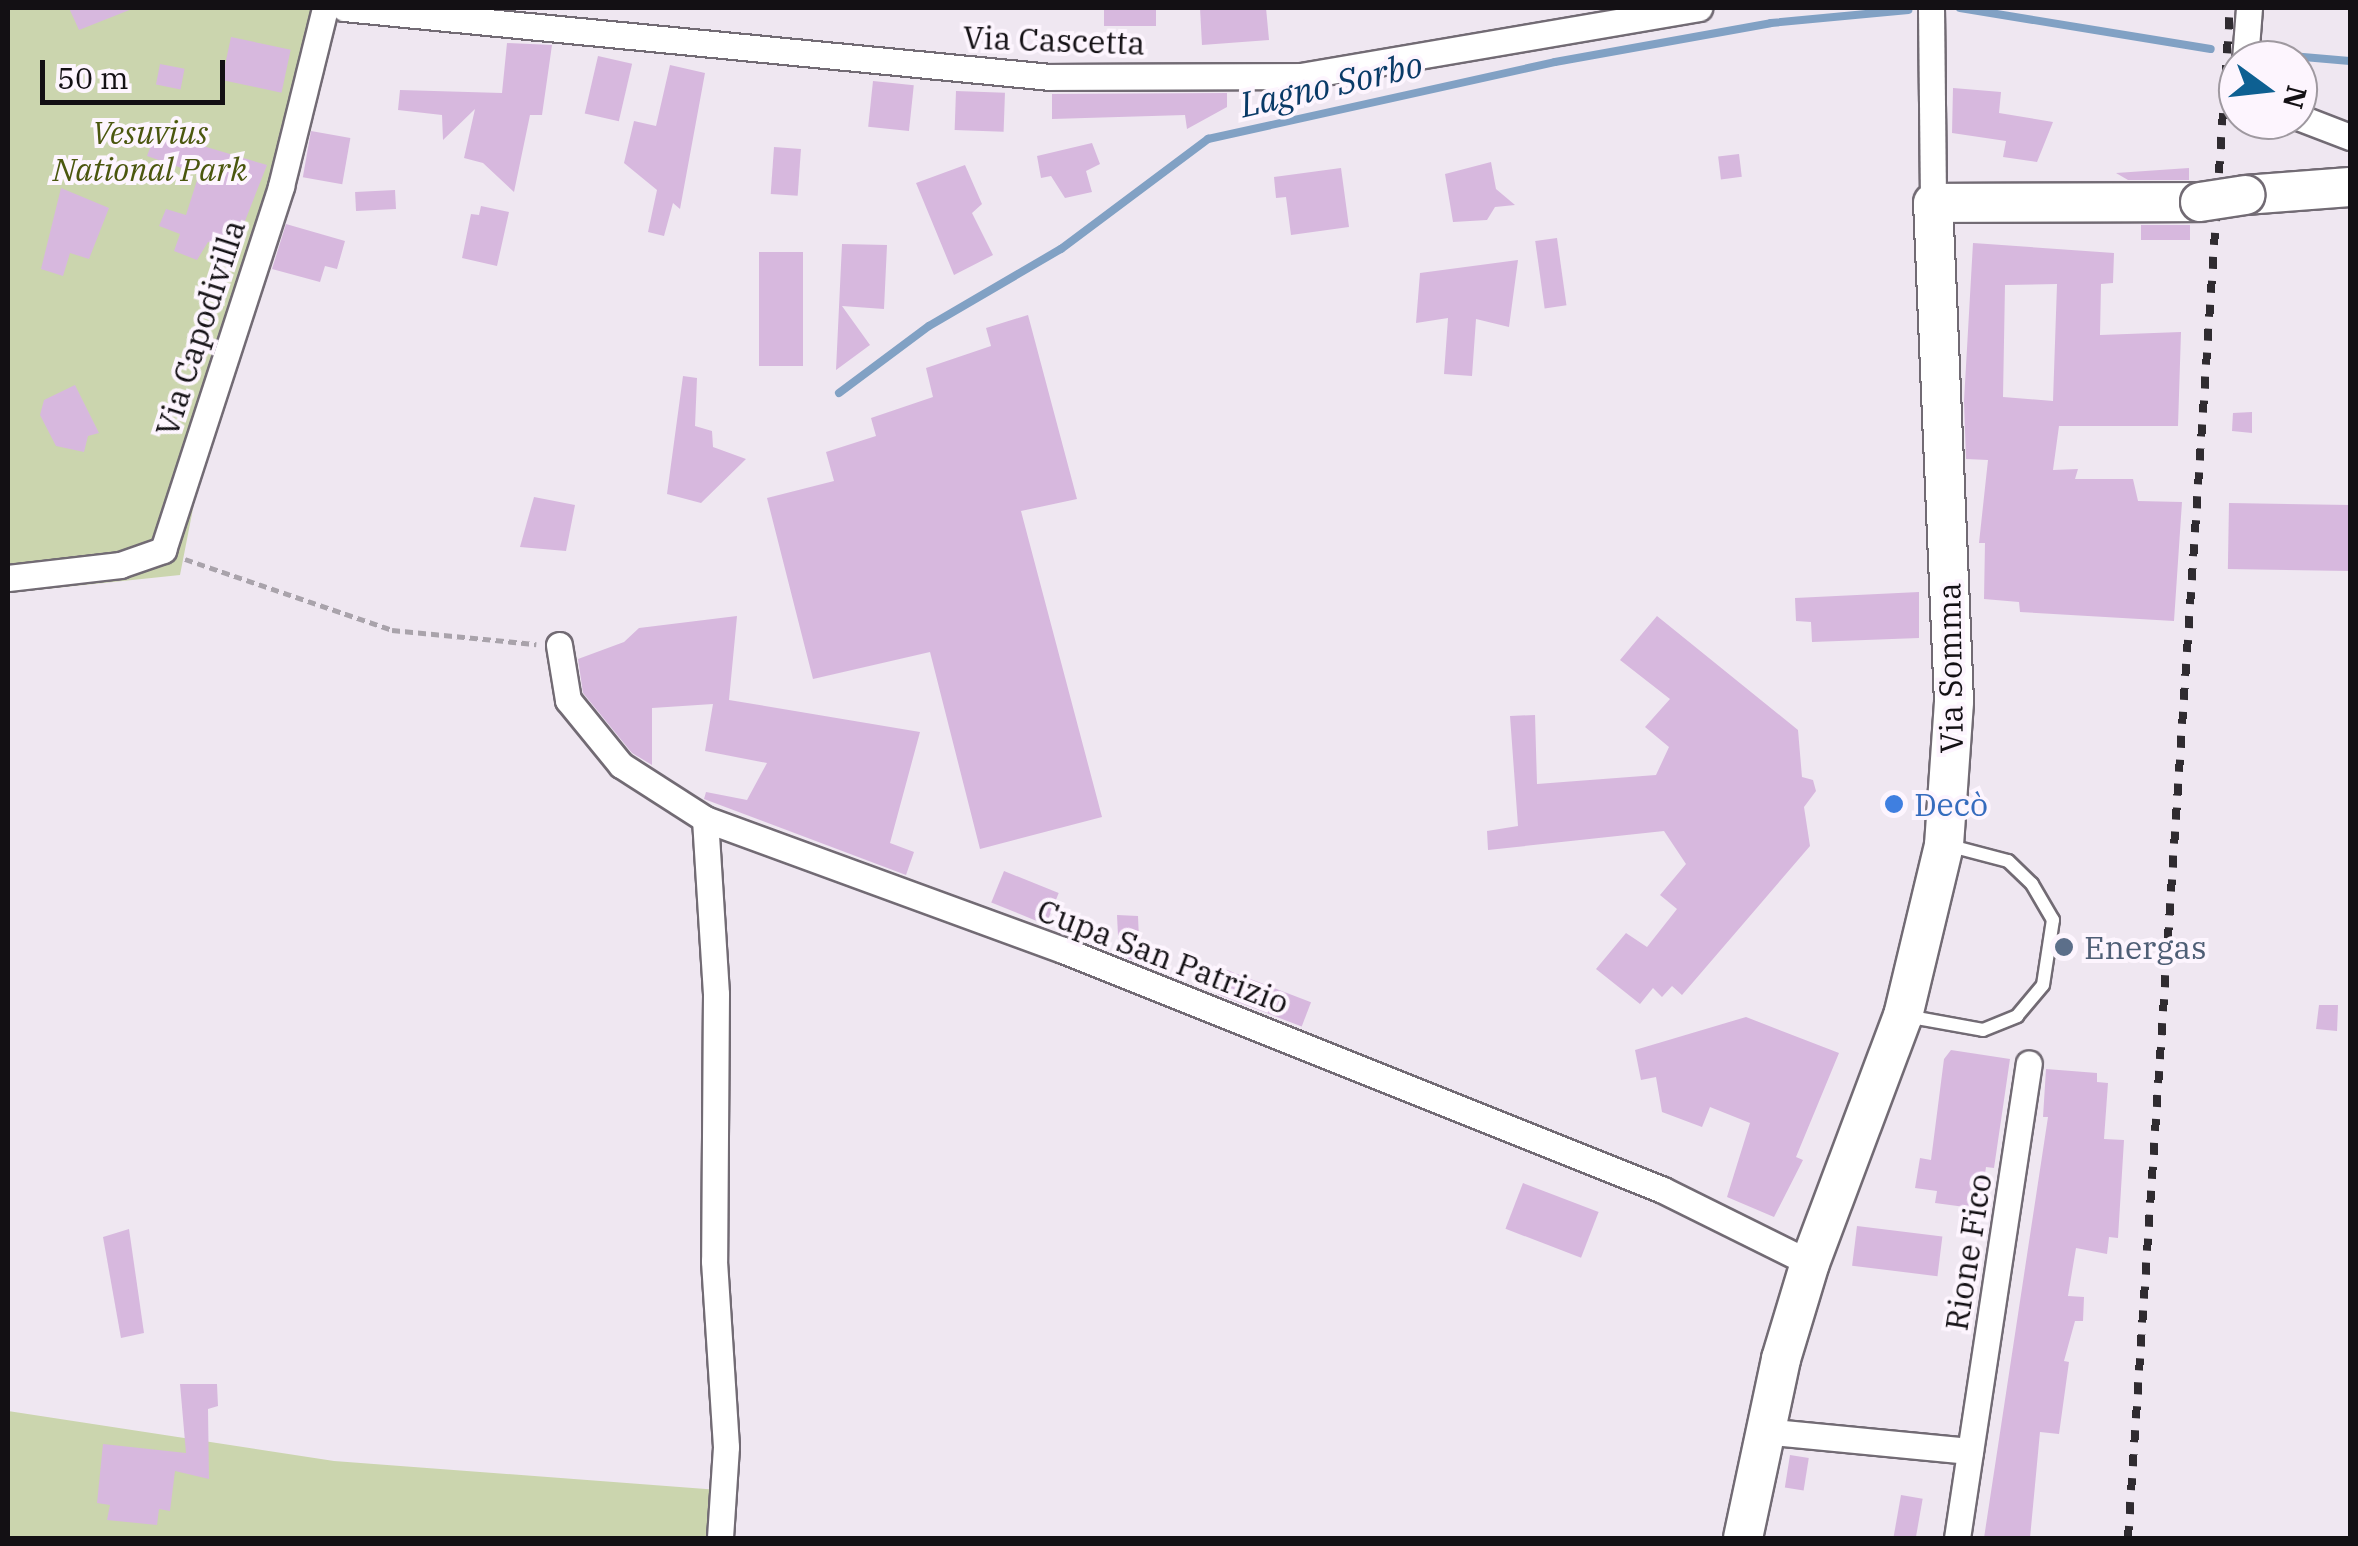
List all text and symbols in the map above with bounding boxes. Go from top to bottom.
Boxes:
street label: Via Cascetta [962,18,1146,62]
scale bar [45,40,230,102]
north arrow [2218,40,2318,140]
water label: Lagno Sorbo [1236,43,1426,125]
text: 50 m [57,58,129,97]
text: N [2275,82,2316,113]
park label: Vesuvius National Park [53,114,247,189]
street label: Via Capodivilla [147,215,253,441]
street label: Via Somma [1929,582,1971,754]
place label: Decò [1914,785,1988,823]
marker: Decò [1883,793,1905,815]
street label: Cupa San Patrizio [1032,890,1294,1022]
place label: Energas [2084,928,2207,966]
marker: Energas [2053,936,2075,958]
street label: Rione Fico [1937,1171,1999,1333]

